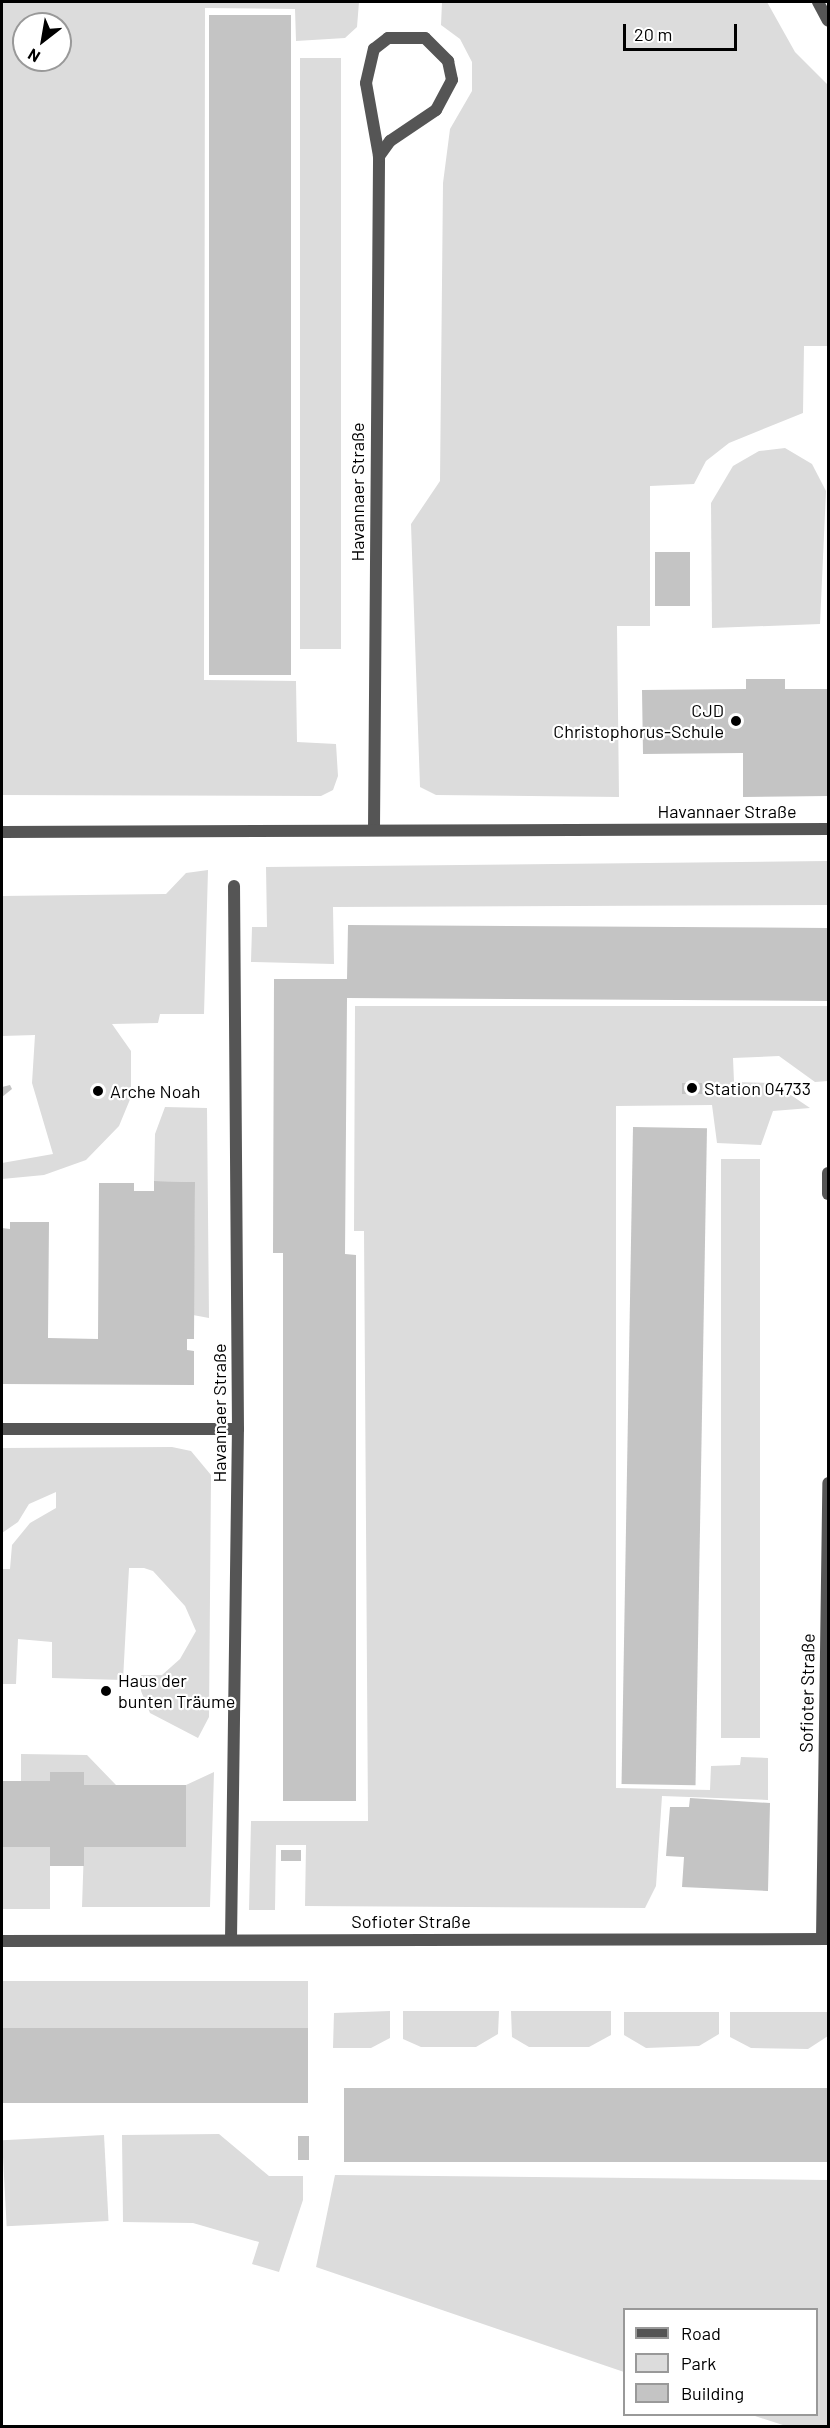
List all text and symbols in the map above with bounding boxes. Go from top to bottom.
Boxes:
north arrow [12,12,72,72]
scale bar [626,12,740,50]
text: 20 m [634,23,672,45]
text: N [24,45,43,67]
street label: Havannaer Straße [346,422,368,562]
place label: CJD Christophorus-Schule [553,700,724,742]
marker: CJD Christophorus-Schule [729,714,743,728]
street label: Havannaer Straße [657,800,797,822]
place label: Station 04733 [704,1077,811,1099]
place label: Arche Noah [110,1080,200,1102]
marker: Station 04733 [685,1081,699,1095]
marker: Arche Noah [91,1084,105,1098]
street label: Havannaer Straße [208,1343,230,1483]
street label: Sofioter Straße [795,1633,819,1753]
place label: Haus der bunten Träume [118,1670,235,1712]
marker: Haus der bunten Träume [99,1684,113,1698]
street label: Sofioter Straße [351,1910,471,1932]
legend [623,2308,818,2416]
text: Road [681,2322,721,2344]
text: Park [681,2352,716,2374]
text: Building [681,2382,744,2404]

